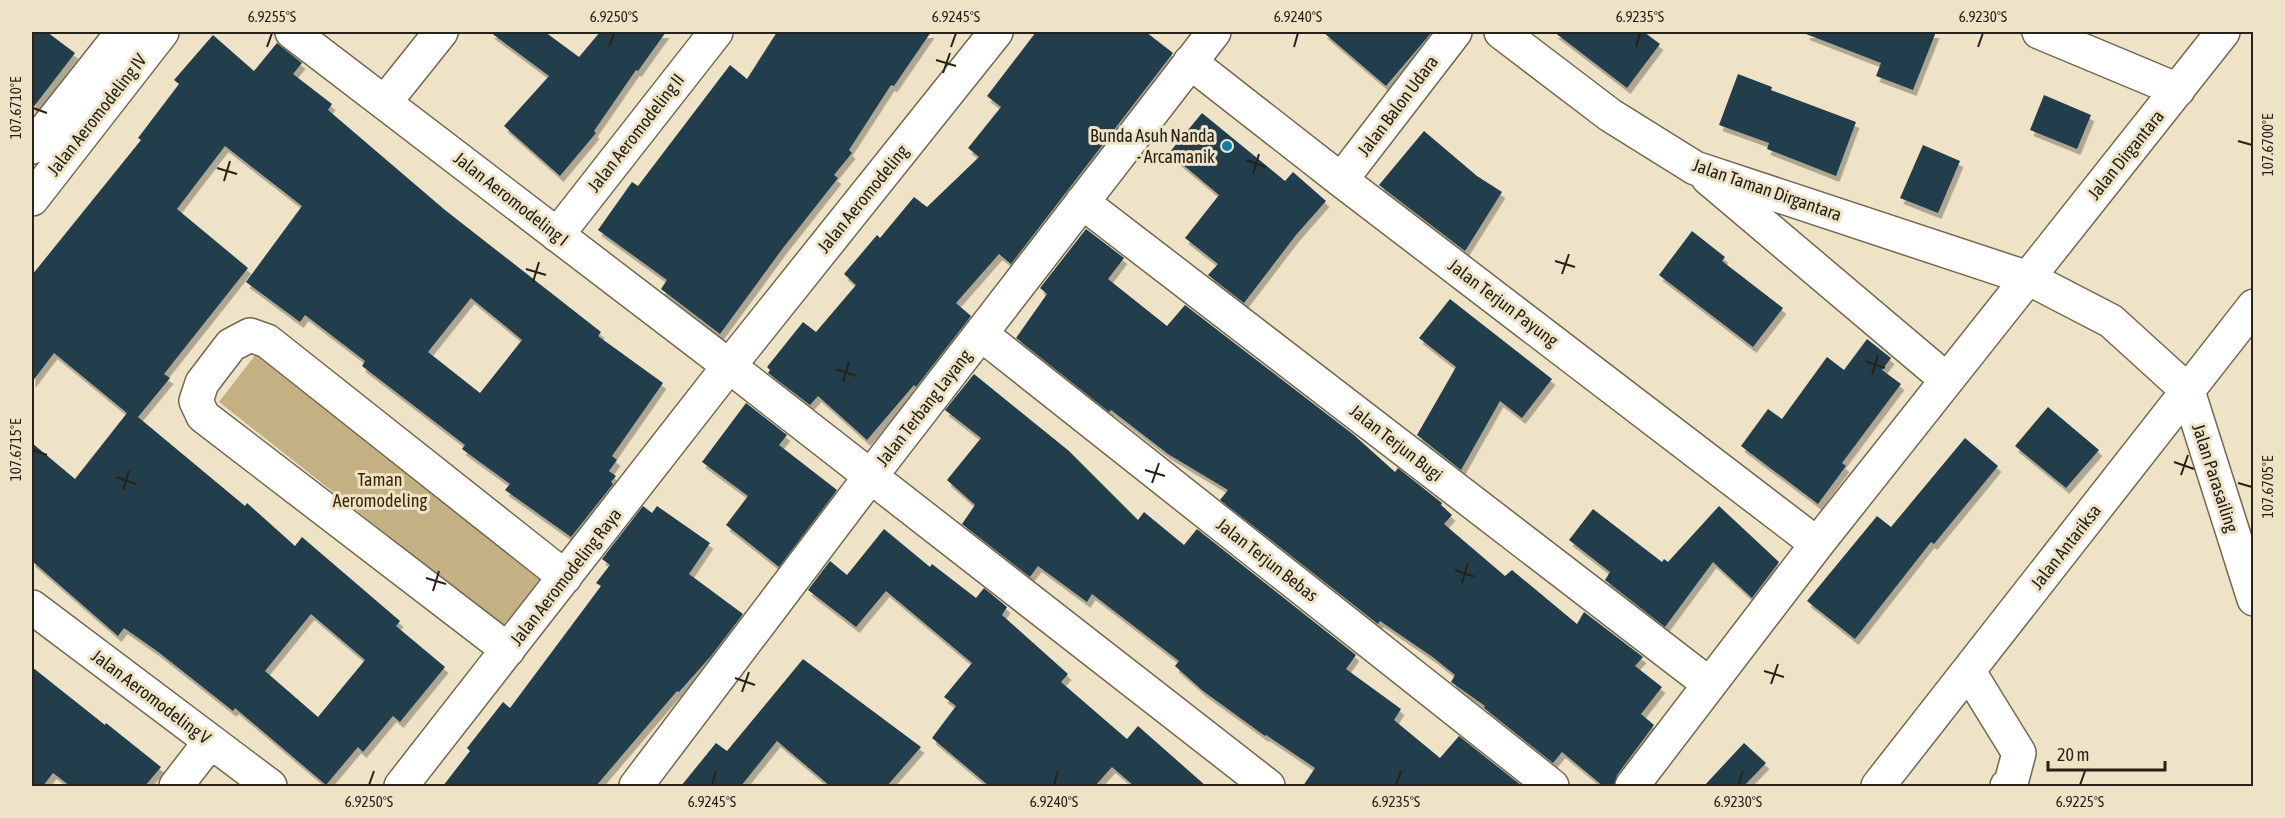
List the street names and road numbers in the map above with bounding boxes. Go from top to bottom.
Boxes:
street label: Jalan Aeromodeling IV [43,50,151,180]
street label: Jalan Balon Udara [1353,51,1442,160]
street label: Jalan Aeromodeling II [583,69,688,196]
street label: Jalan Dirgantara [2083,106,2168,204]
street label: Jalan Aeromodeling [813,140,913,257]
street label: Jalan Aeromodeling I [450,147,573,250]
street label: Jalan Taman Dirgantara [1690,154,1845,225]
street label: Jalan Terjun Payung [1444,254,1563,351]
street label: Jalan Terbang Layang [872,345,976,470]
street label: Jalan Terjun Bugi [1346,400,1447,485]
street label: Jalan Parasailing [2188,421,2243,535]
street label: Jalan Antariksa [2026,500,2105,593]
street label: Jalan Aeromodeling Raya [506,504,626,649]
street label: Jalan Terjun Bebas [1212,514,1322,606]
street label: Jalan Aeromodeling V [87,645,215,748]

